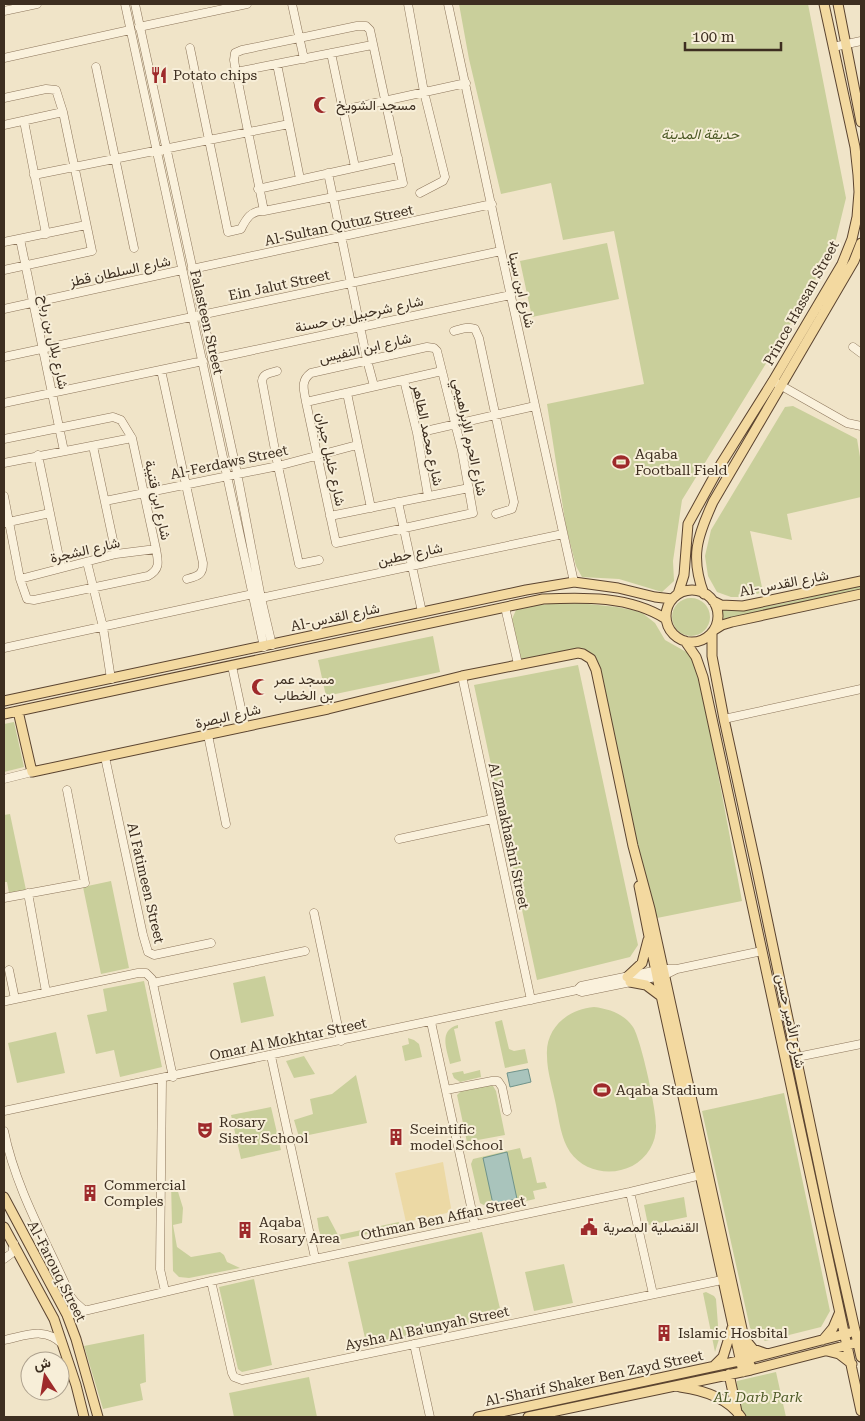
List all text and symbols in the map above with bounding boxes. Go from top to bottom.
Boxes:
scale bar [685,20,781,52]
text: 100 m [692,28,735,46]
restaurant icon: Potato chips [149,65,169,85]
place label: Potato chips [173,67,258,83]
mosque icon: مسجد الشويخ [312,95,332,115]
place label: مسجد الشويخ [336,97,416,116]
park label: حديقة المدينة [661,126,740,142]
street label: Al-Sultan Qutuz Street [263,201,415,249]
street label: Prince Hassan Street [760,238,842,368]
street label: شارع ابن سينا [503,251,538,330]
street label: شارع السلطان قطز [67,253,172,293]
street label: Ein Jalut Street [227,266,331,304]
street label: Falasteen Street [187,268,227,376]
street label: شارع بلال بن رباح [33,293,72,391]
street label: شارع شرحبيل بن حسنة [293,293,425,338]
street label: شارع ابن النفيس [317,330,413,369]
street label: شارع الحرم الإبراهيمي [446,377,490,498]
street label: شارع محمد الطاهر [406,382,447,488]
street label: شارع خليل جبران [310,411,349,508]
street label: Al-Ferdaws Street [169,442,289,482]
place label: Aqaba Football Field [635,446,728,478]
sports icon: Aqaba Football Field [611,452,631,472]
street label: شارع ابن قتيبة [139,459,174,542]
street label: شارع الشجرة [49,534,122,569]
street label: شارع حطين [376,539,445,572]
street label: Al-شارع القدس [738,567,830,602]
street label: Al-شارع القدس [289,600,382,637]
place label: مسجد عمر بن الخطاب [273,671,335,704]
mosque icon: مسجد عمر بن الخطاب [250,677,270,697]
street label: شارع البصرة [194,701,263,734]
street label: Al Zamakhashri Street [486,761,532,911]
street label: Al Fatimeen Street [124,821,168,945]
street label: شارع الأمير حسن [770,972,809,1070]
street label: Omar Al Mokhtar Street [208,1015,368,1063]
sports icon: Aqaba Stadium [592,1080,612,1100]
place label: Aqaba Stadium [616,1082,719,1098]
place label: Rosary Sister School [219,1114,309,1146]
theatre icon: Rosary Sister School [195,1120,215,1140]
place label: Sceintific model School [410,1121,504,1153]
building icon: Sceintific model School [386,1127,406,1147]
place label: Commercial Comples [104,1177,186,1209]
building icon: Commercial Comples [80,1183,100,1203]
street label: Othman Ben Affan Street [359,1193,527,1243]
place label: Aqaba Rosary Area [259,1214,340,1246]
public building icon: القنصلية المصرية [579,1217,599,1237]
street label: Al-Farouq Street [25,1218,89,1324]
place label: القنصلية المصرية [603,1219,699,1236]
building icon: Aqaba Rosary Area [235,1220,255,1240]
street label: Aysha Al Ba'unyah Street [344,1303,510,1353]
building icon: Islamic Hosbital [654,1323,674,1343]
place label: Islamic Hosbital [678,1325,788,1341]
street label: Al-Sharif Shaker Ben Zayd Street [484,1347,704,1409]
north arrow [20,1351,70,1401]
text: ش [32,1354,53,1374]
park label: AL Darb Park [713,1389,803,1405]

